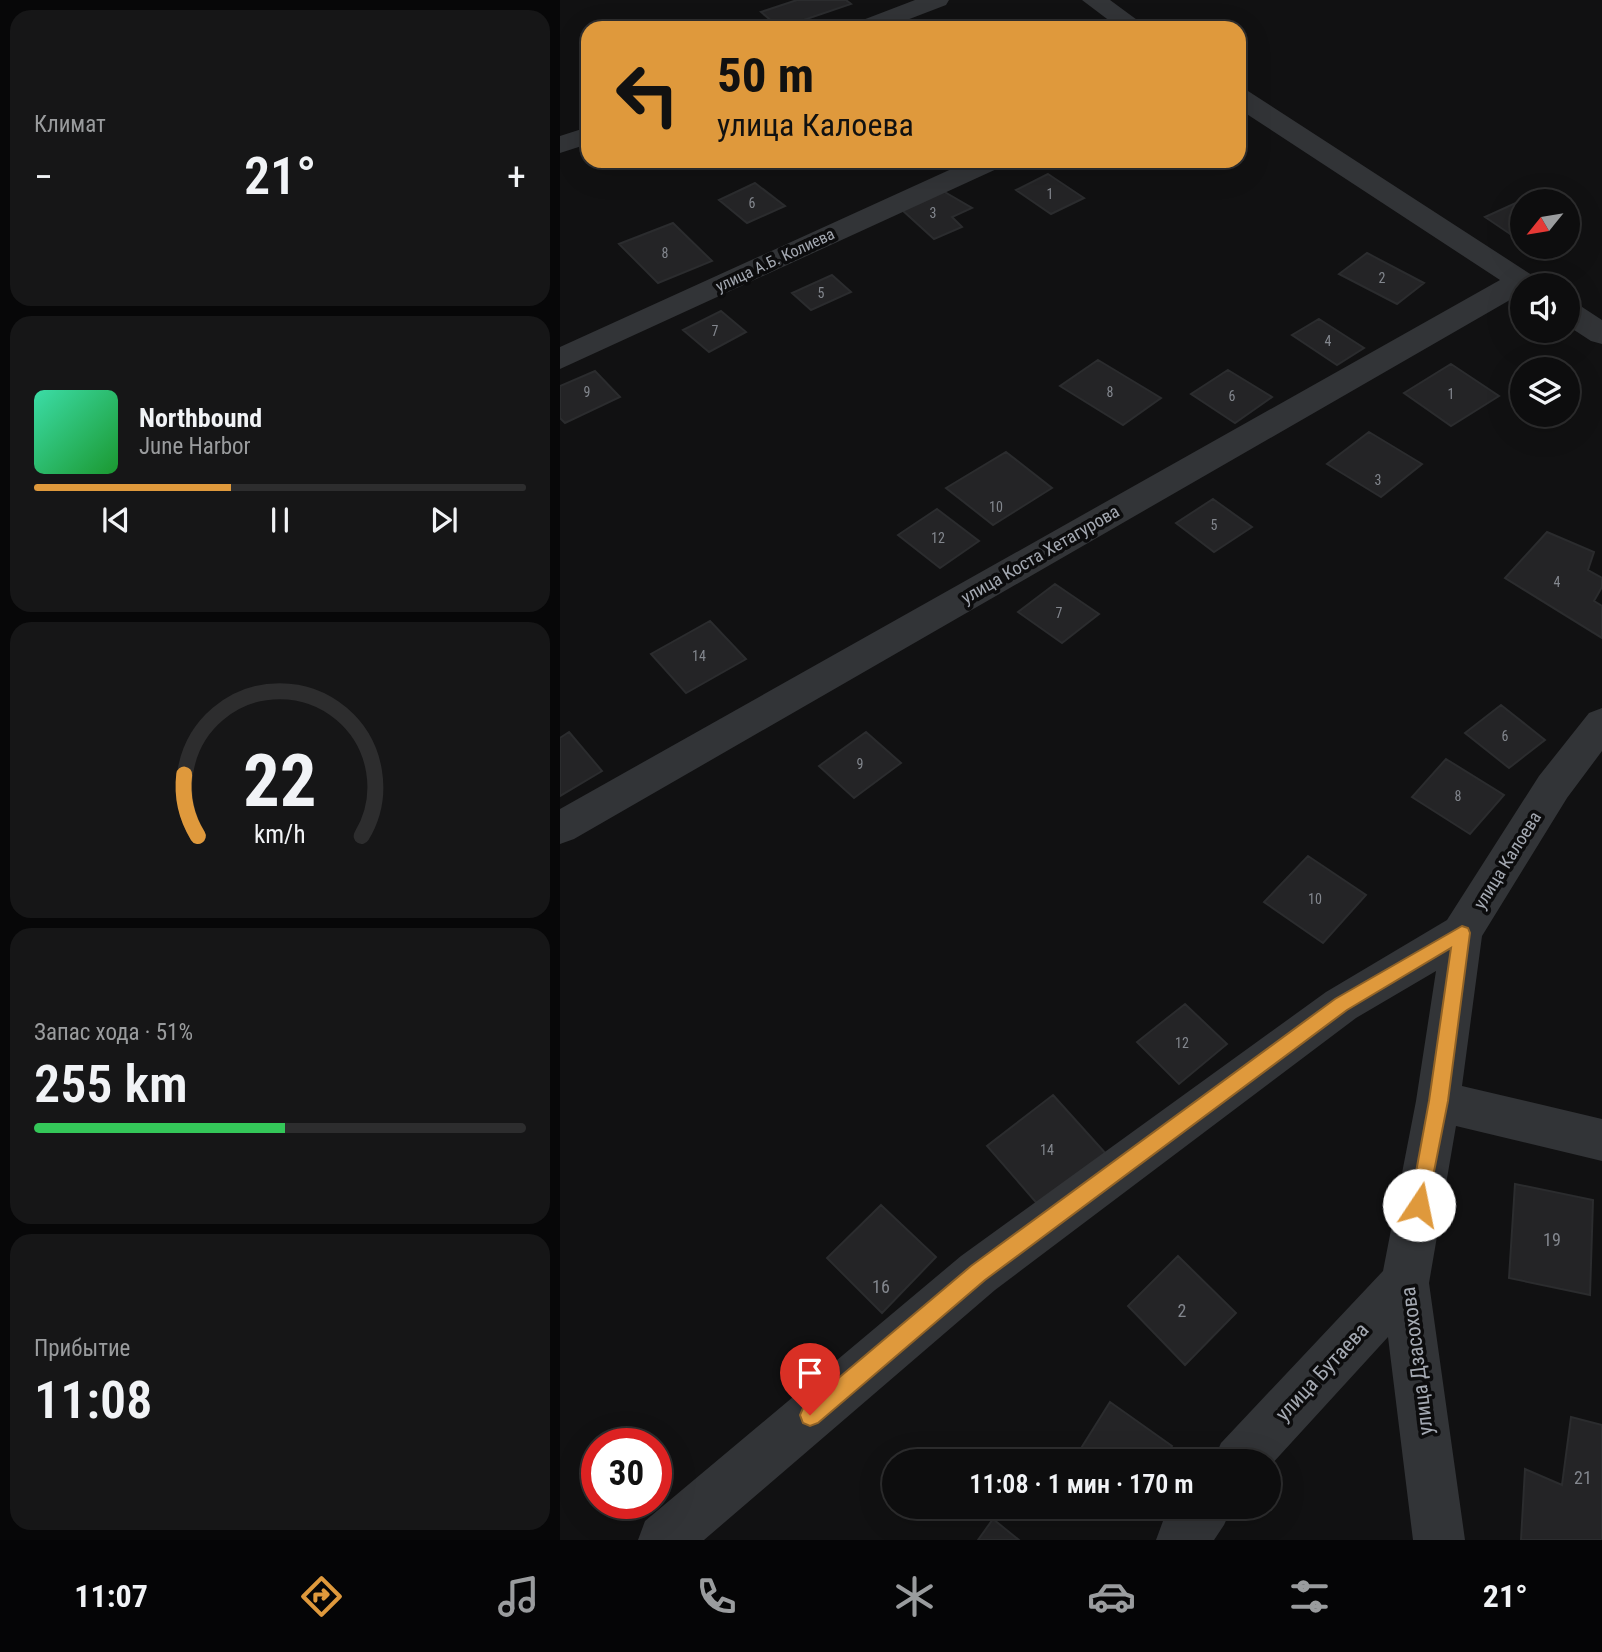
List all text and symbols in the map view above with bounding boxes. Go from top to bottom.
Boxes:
text: 50 m [717,47,814,104]
icon: left [602,49,693,140]
text: улица Калоева [717,106,914,144]
text: Климат [34,111,106,138]
text: 21° [244,146,316,207]
text: − [34,155,53,199]
text: + [507,155,526,199]
house number: 1 [1047,186,1053,202]
north arrow [1510,189,1580,259]
map controls [1510,189,1580,427]
house number: 6 [749,195,756,211]
house number: 3 [930,205,936,221]
street label: улица А.Б. Колиева [713,224,837,296]
house number: 8 [662,245,669,261]
house number: 2 [1379,270,1386,286]
button: sound [1510,273,1580,343]
house number: 5 [818,285,825,301]
house number: 7 [712,323,719,339]
house number: 4 [1325,333,1332,349]
button: layers [1510,357,1580,427]
house number: 9 [584,384,590,400]
house number: 8 [1107,384,1114,400]
house number: 1 [1448,386,1454,402]
house number: 6 [1229,388,1236,404]
text: Northbound [139,403,262,433]
text: June Harbor [139,433,251,460]
house number: 3 [1375,472,1381,488]
house number: 10 [989,499,1003,515]
street label: улица Коста Хетагурова [957,500,1123,608]
icon: previous [97,501,135,539]
icon: pause [261,501,299,539]
icon: next [425,501,463,539]
house number: 5 [1211,517,1218,533]
house number: 12 [931,530,945,546]
house number: 4 [1554,574,1561,590]
house number: 7 [1056,605,1063,621]
house number: 14 [692,648,706,664]
house number: 6 [1502,728,1509,744]
text: 22 [243,738,317,824]
house number: 9 [857,756,863,772]
house number: 8 [1455,788,1462,804]
street label: улица Калоева [1469,807,1545,913]
text: km/h [254,820,306,849]
house number: 10 [1308,891,1322,907]
text: Запас хода · 51% [34,1019,193,1046]
house number: 12 [1175,1035,1189,1051]
text: 255 km [34,1054,188,1115]
house number: 14 [1040,1142,1054,1158]
position arrow [1382,1168,1456,1242]
house number: 19 [1543,1229,1561,1250]
house number: 16 [872,1276,890,1297]
street label: улица Дзасохова [1396,1286,1438,1436]
house number: 2 [1178,1300,1187,1321]
street label: улица Бутаева [1271,1318,1373,1426]
text: Прибытие [34,1335,130,1362]
pin [780,1343,840,1415]
icon: arrive [791,1354,829,1392]
text: 11:08 [34,1370,152,1431]
speed limit sign: 30 [581,1428,672,1519]
house number: 21 [1574,1467,1592,1488]
text: 11:08 · 1 мин · 170 m [969,1469,1194,1499]
icon: directions [297,1572,346,1621]
icon: music [494,1572,543,1621]
icon: phone [692,1572,741,1621]
icon: climate [890,1572,939,1621]
icon: car [1087,1572,1136,1621]
icon: filters [1285,1572,1334,1621]
text: 11:07 [74,1577,148,1615]
text: 21° [1483,1577,1528,1615]

